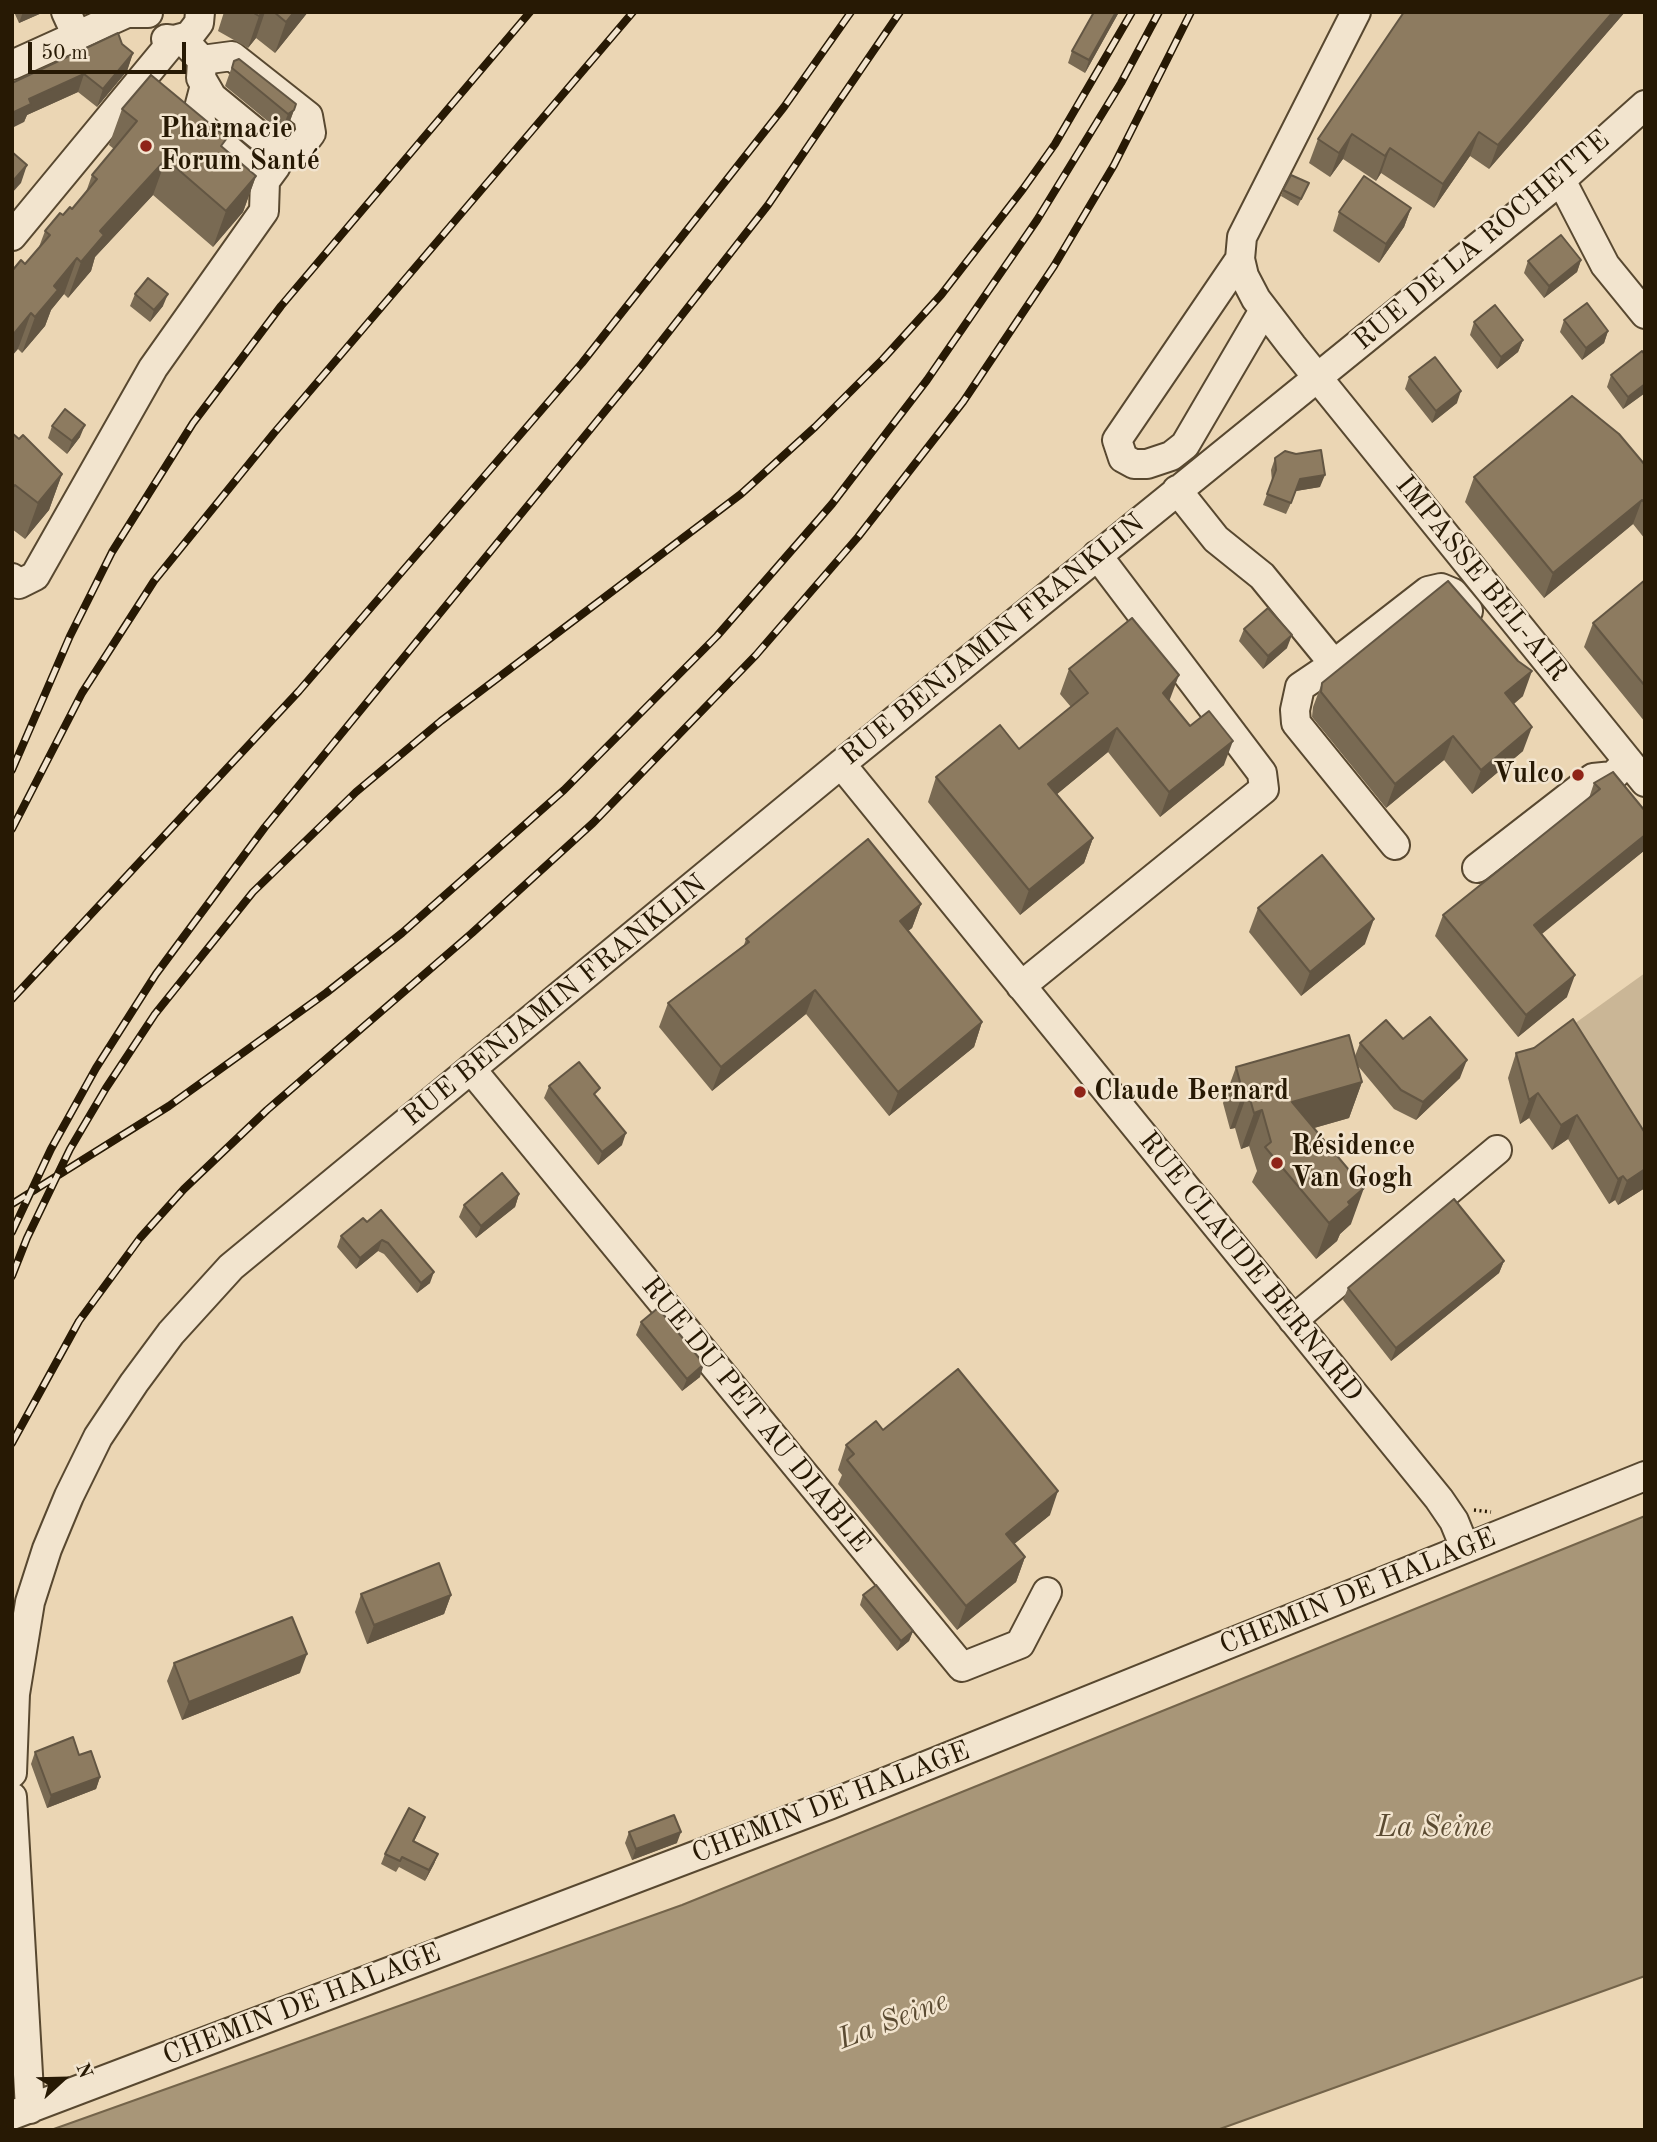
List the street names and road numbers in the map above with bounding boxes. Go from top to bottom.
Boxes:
street label: RUE DE LA ROCHETTE [1347,124,1617,358]
street label: IMPASSE BEL-AIR [1388,469,1574,689]
street label: RUE BENJAMIN FRANKLIN [834,507,1152,773]
street label: RUE BENJAMIN FRANKLIN [396,868,714,1134]
street label: RUE CLAUDE BERNARD [1131,1125,1369,1409]
street label: RUE DU PET AU DIABLE [633,1270,877,1560]
street label: CHEMIN DE HALAGE [1215,1521,1501,1663]
street label: CHEMIN DE HALAGE [687,1734,975,1872]
street label: CHEMIN DE HALAGE [158,1936,446,2074]

